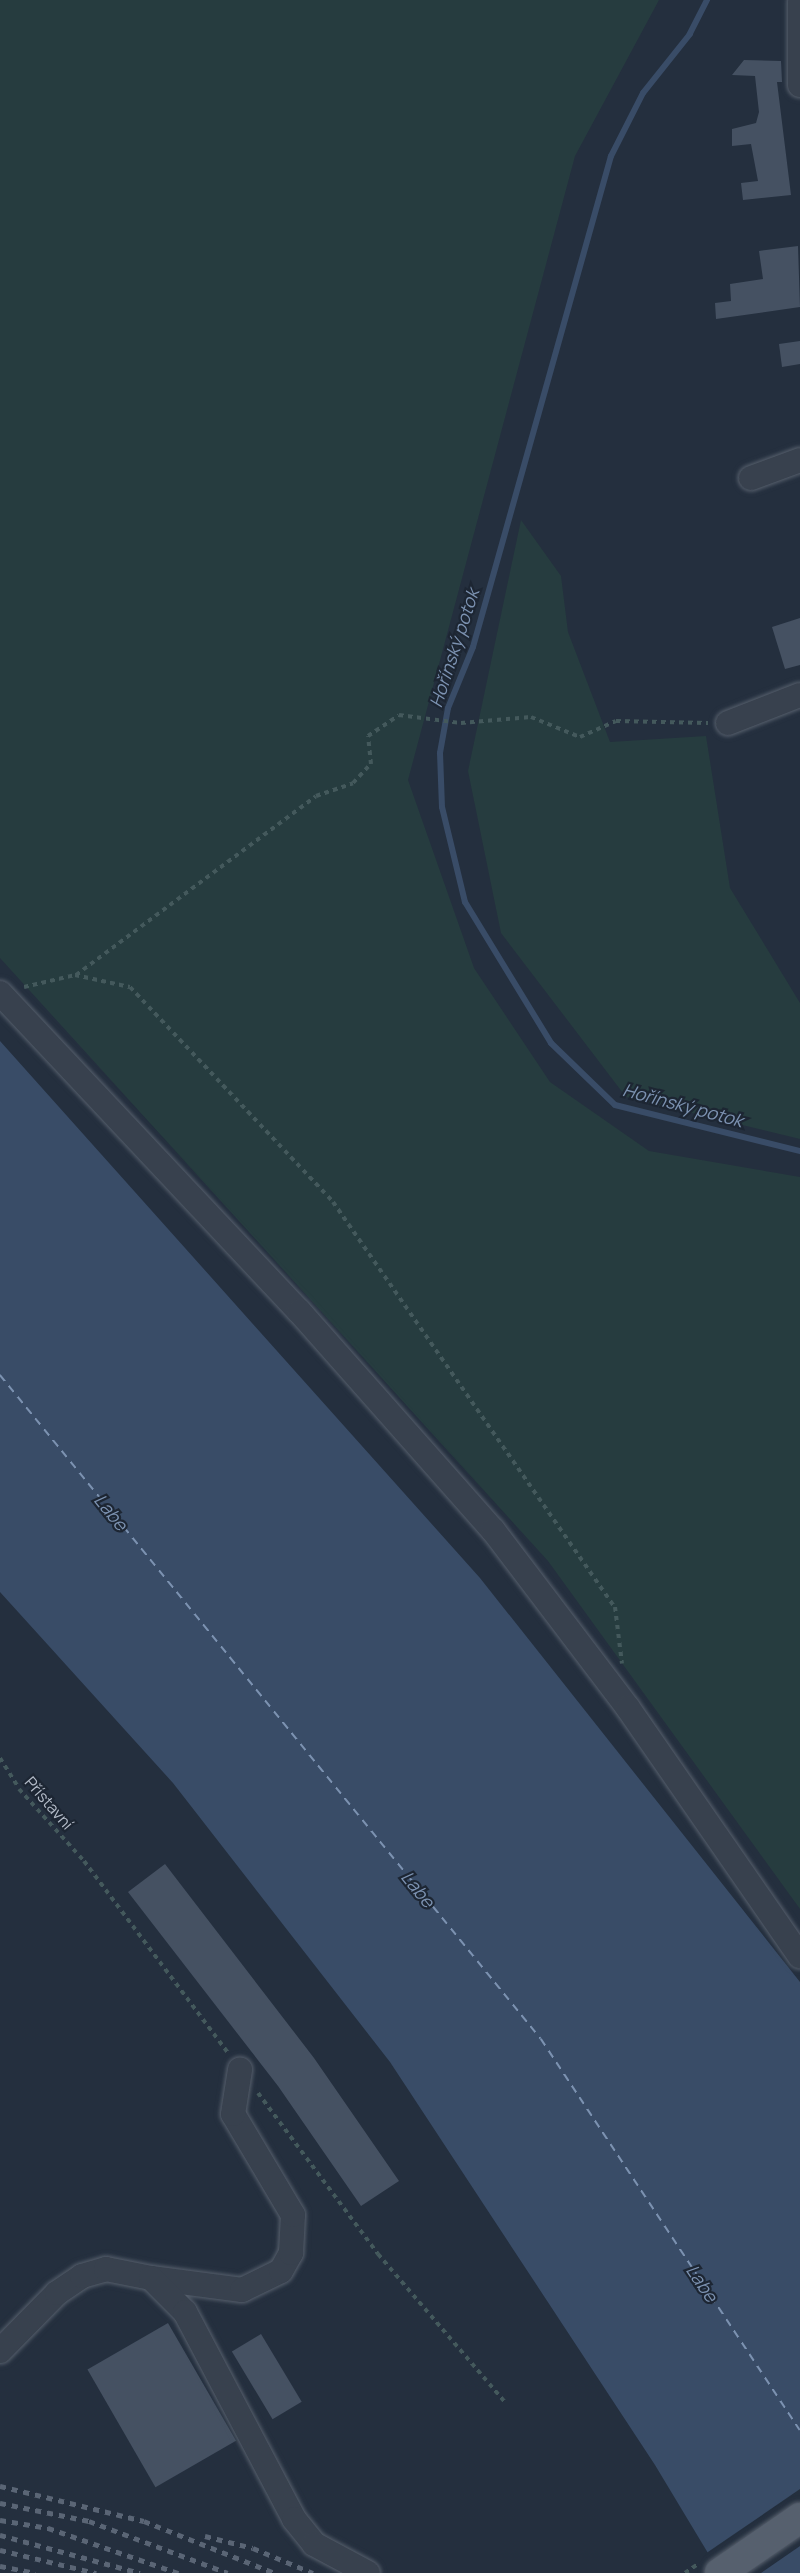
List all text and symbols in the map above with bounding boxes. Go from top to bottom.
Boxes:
water label: Hořínský potok [425,586,483,710]
water label: Hořínský potok [621,1079,745,1131]
water label: Labe [90,1490,132,1534]
street label: Přístavní [21,1773,77,1833]
water label: Labe [397,1867,439,1911]
water label: Labe [682,2260,722,2306]

